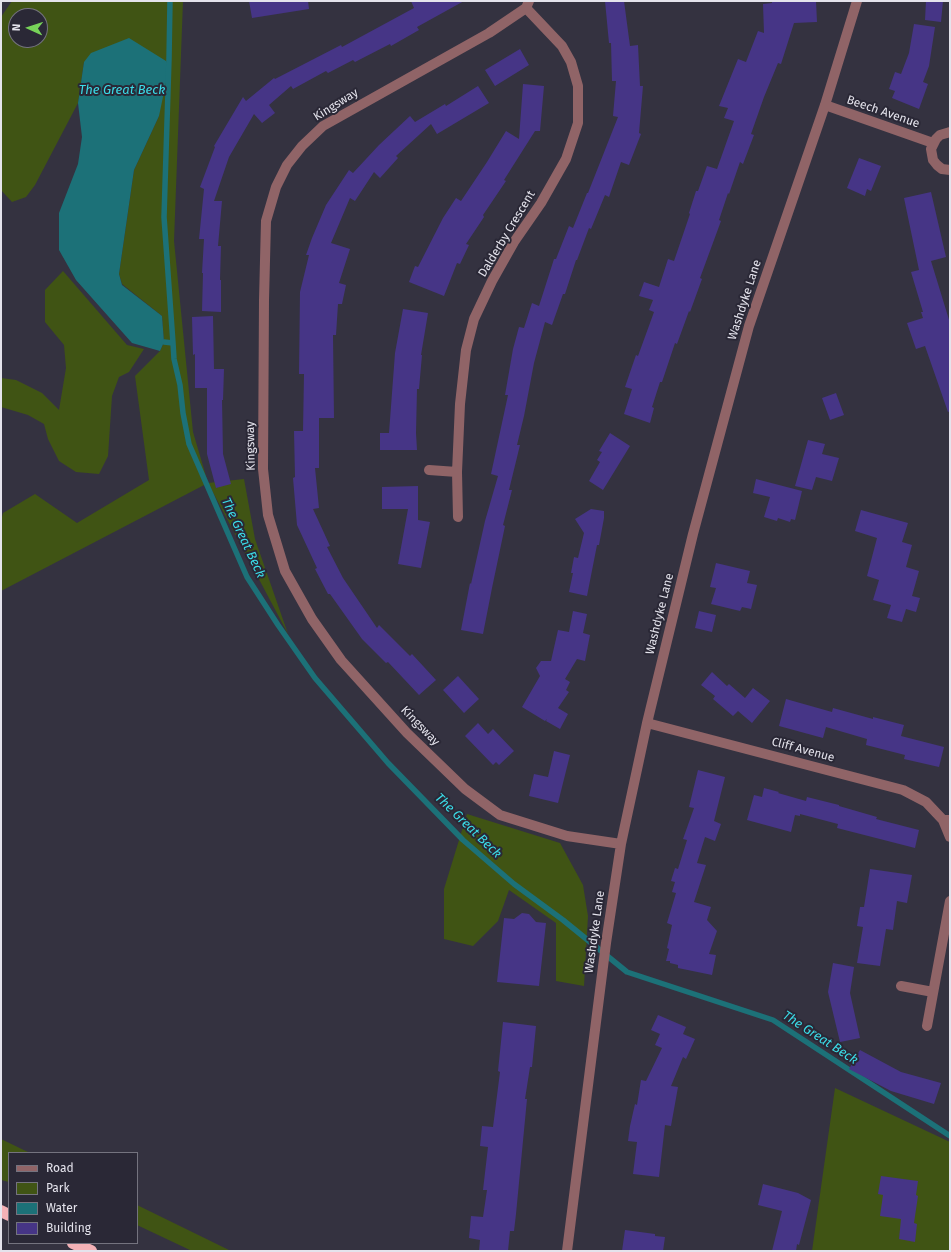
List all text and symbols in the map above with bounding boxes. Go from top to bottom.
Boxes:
north arrow [8,8,48,48]
text: N [10,23,23,31]
water label: The Great Beck [79,82,165,98]
street label: Kingsway [311,86,361,124]
street label: Beech Avenue [845,93,921,131]
street label: Dalderby Crescent [476,188,538,280]
street label: Washdyke Lane [725,258,765,342]
street label: Kingsway [243,421,259,471]
water label: The Great Beck [218,495,268,581]
street label: Washdyke Lane [643,572,677,656]
street label: Kingsway [397,703,443,749]
street label: Cliff Avenue [770,735,836,765]
water label: The Great Beck [431,790,505,862]
street label: Washdyke Lane [582,890,608,974]
water label: The Great Beck [779,1008,861,1068]
legend [8,1152,138,1244]
text: Road [46,1161,74,1175]
text: Park [46,1181,70,1195]
text: Water [46,1201,77,1215]
text: Building [46,1221,91,1235]

